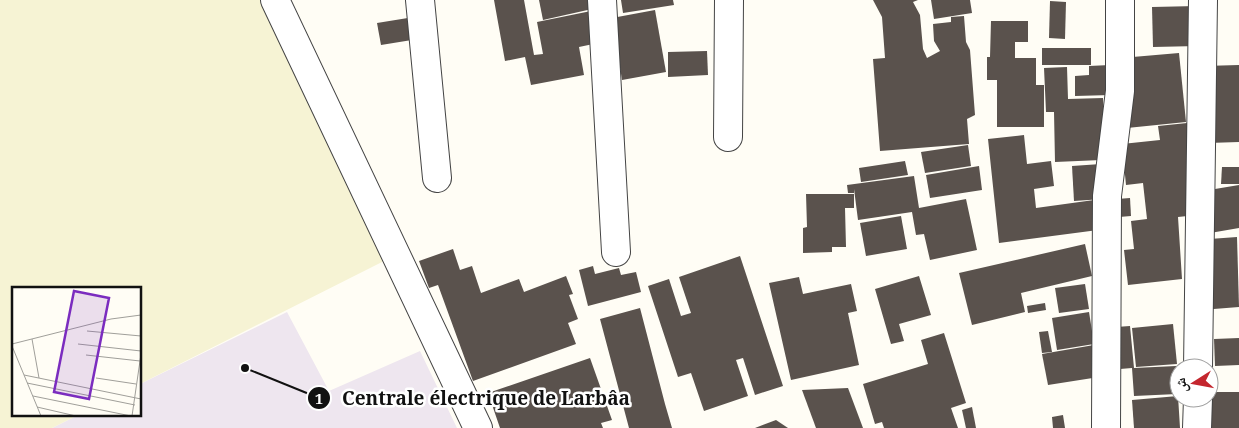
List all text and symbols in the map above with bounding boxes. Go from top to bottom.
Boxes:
inset map [12,287,141,416]
north arrow [1169,358,1219,408]
text: ش [1170,376,1191,395]
callout: Centrale électrique de Larbâa [307,381,640,415]
text: Centrale électrique de Larbâa [342,385,630,411]
text: 1 [315,388,323,408]

